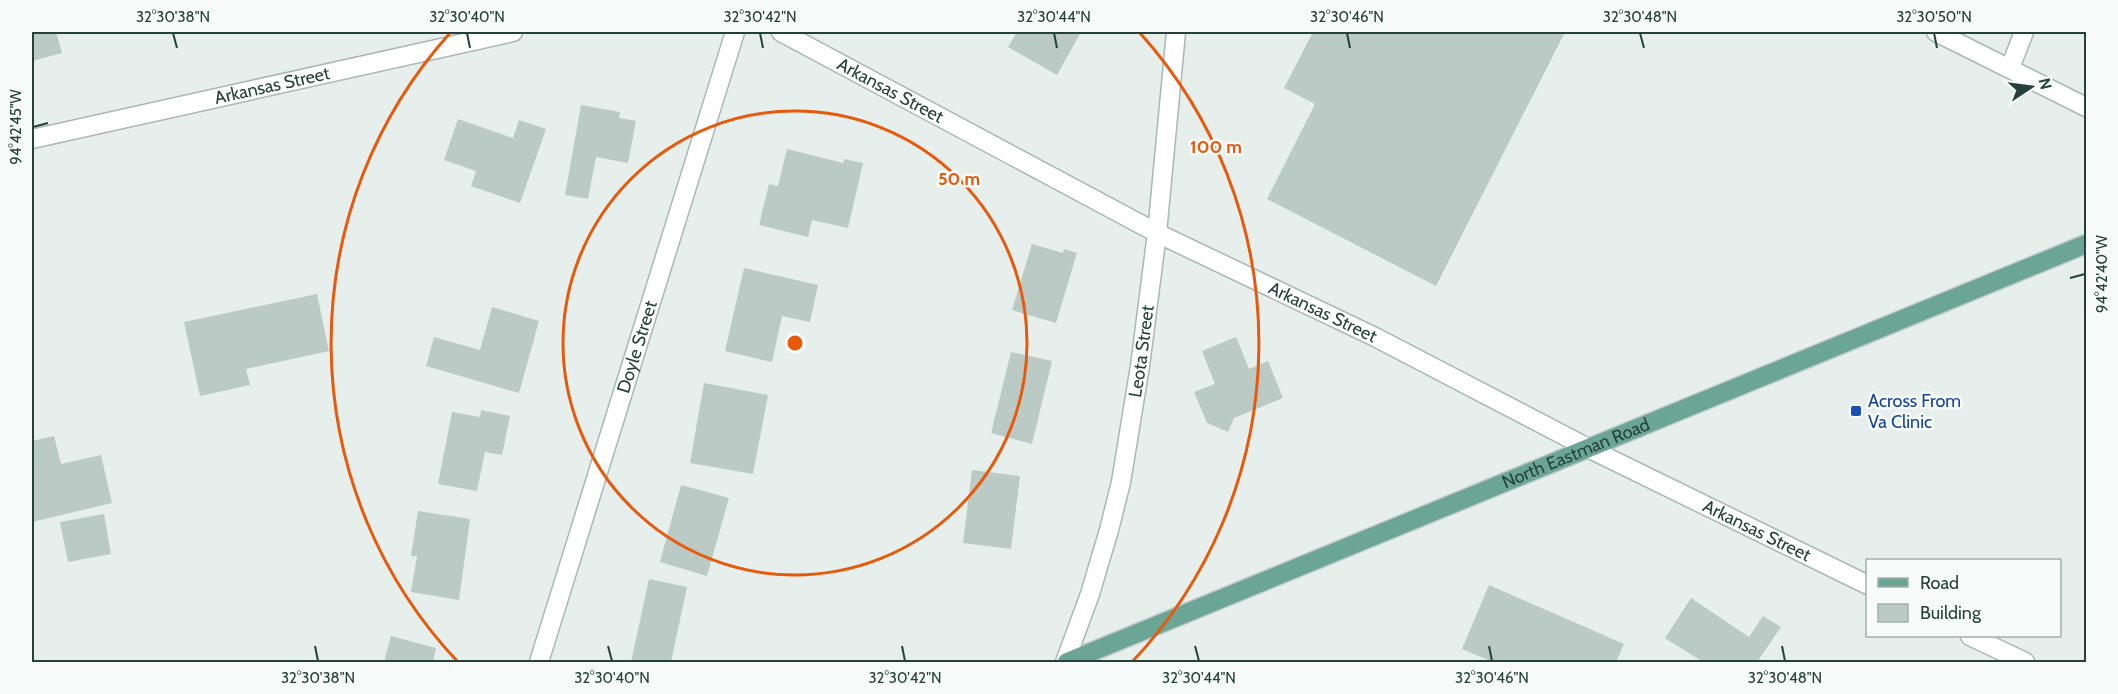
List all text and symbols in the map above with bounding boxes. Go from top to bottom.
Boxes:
text: 32°30'38"N [136,8,210,26]
text: 32°30'40"N [429,8,505,26]
text: 32°30'42"N [723,8,797,26]
text: 32°30'44"N [1017,8,1091,26]
text: 32°30'46"N [1310,8,1384,26]
text: 32°30'48"N [1603,8,1677,26]
text: 32°30'50"N [1896,8,1972,26]
street label: Arkansas Street [833,53,947,128]
north arrow [2001,57,2061,117]
street label: Arkansas Street [212,62,332,109]
text: N [2035,76,2056,91]
text: 94°42'45"W [7,88,25,165]
text: 100 m [1190,136,1242,158]
text: 50 m [938,168,980,190]
text: 94°42'40"W [2093,234,2111,313]
street label: Arkansas Street [1265,277,1380,347]
street label: Doyle Street [612,298,662,396]
street label: Leota Street [1124,304,1159,399]
centre of rings [785,333,805,353]
place label: Across From Va Clinic [1868,390,1961,433]
marker: Across From Va Clinic [1849,404,1863,418]
street label: North Eastman Road [1499,413,1653,493]
street label: Arkansas Street [1699,495,1814,566]
legend [1866,559,2061,637]
text: Road [1920,572,1959,594]
text: Building [1920,602,1982,624]
text: 32°30'38"N [281,669,355,687]
text: 32°30'40"N [574,669,650,687]
text: 32°30'42"N [868,669,942,687]
text: 32°30'44"N [1162,669,1236,687]
text: 32°30'46"N [1455,669,1529,687]
text: 32°30'48"N [1748,669,1822,687]

